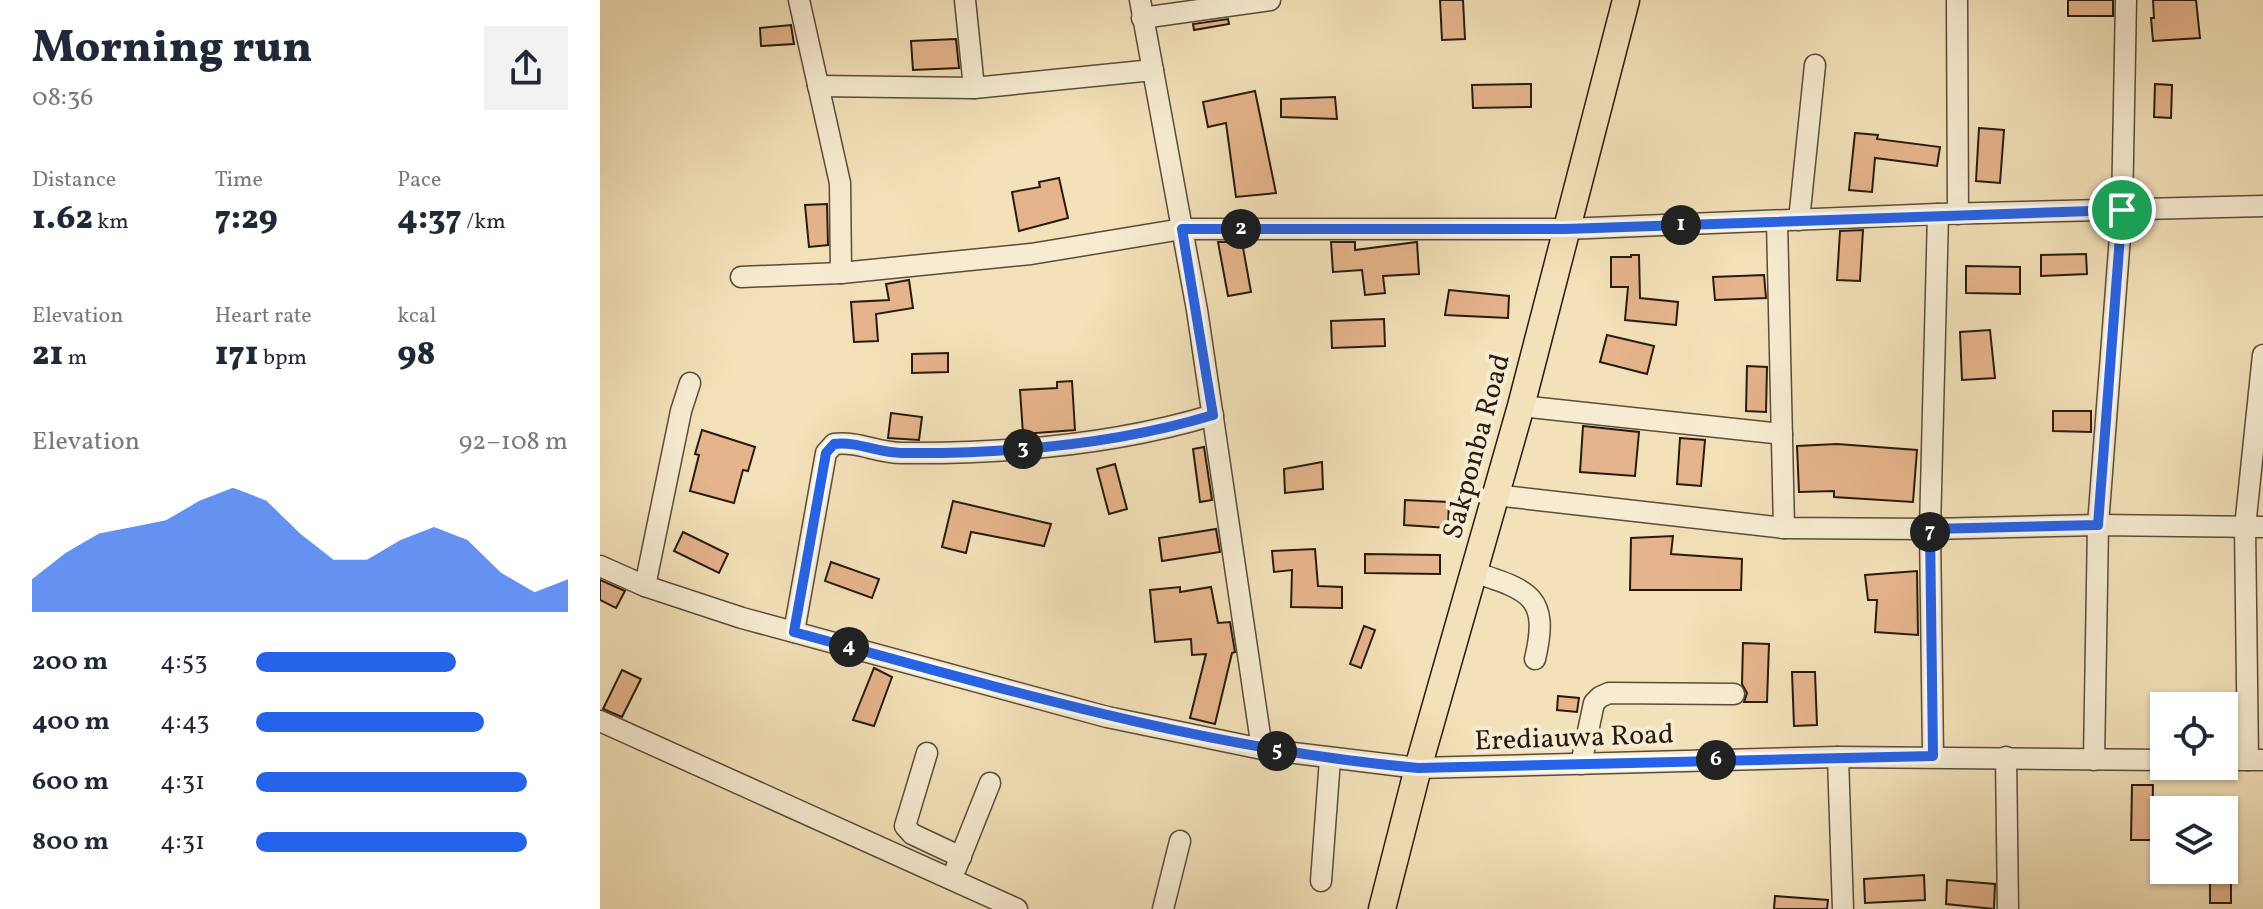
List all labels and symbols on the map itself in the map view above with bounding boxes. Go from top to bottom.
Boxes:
pin [2088,176,2156,244]
pin: 1 [1661,205,1701,245]
pin: 2 [1221,209,1261,249]
street label: Sakponba Road [1434,350,1521,544]
pin: 3 [1003,429,1043,469]
pin: 7 [1910,512,1950,552]
pin: 4 [829,627,869,667]
street label: Erediauwa Road [1474,716,1674,761]
pin: 5 [1257,731,1297,771]
pin: 6 [1696,740,1736,780]

